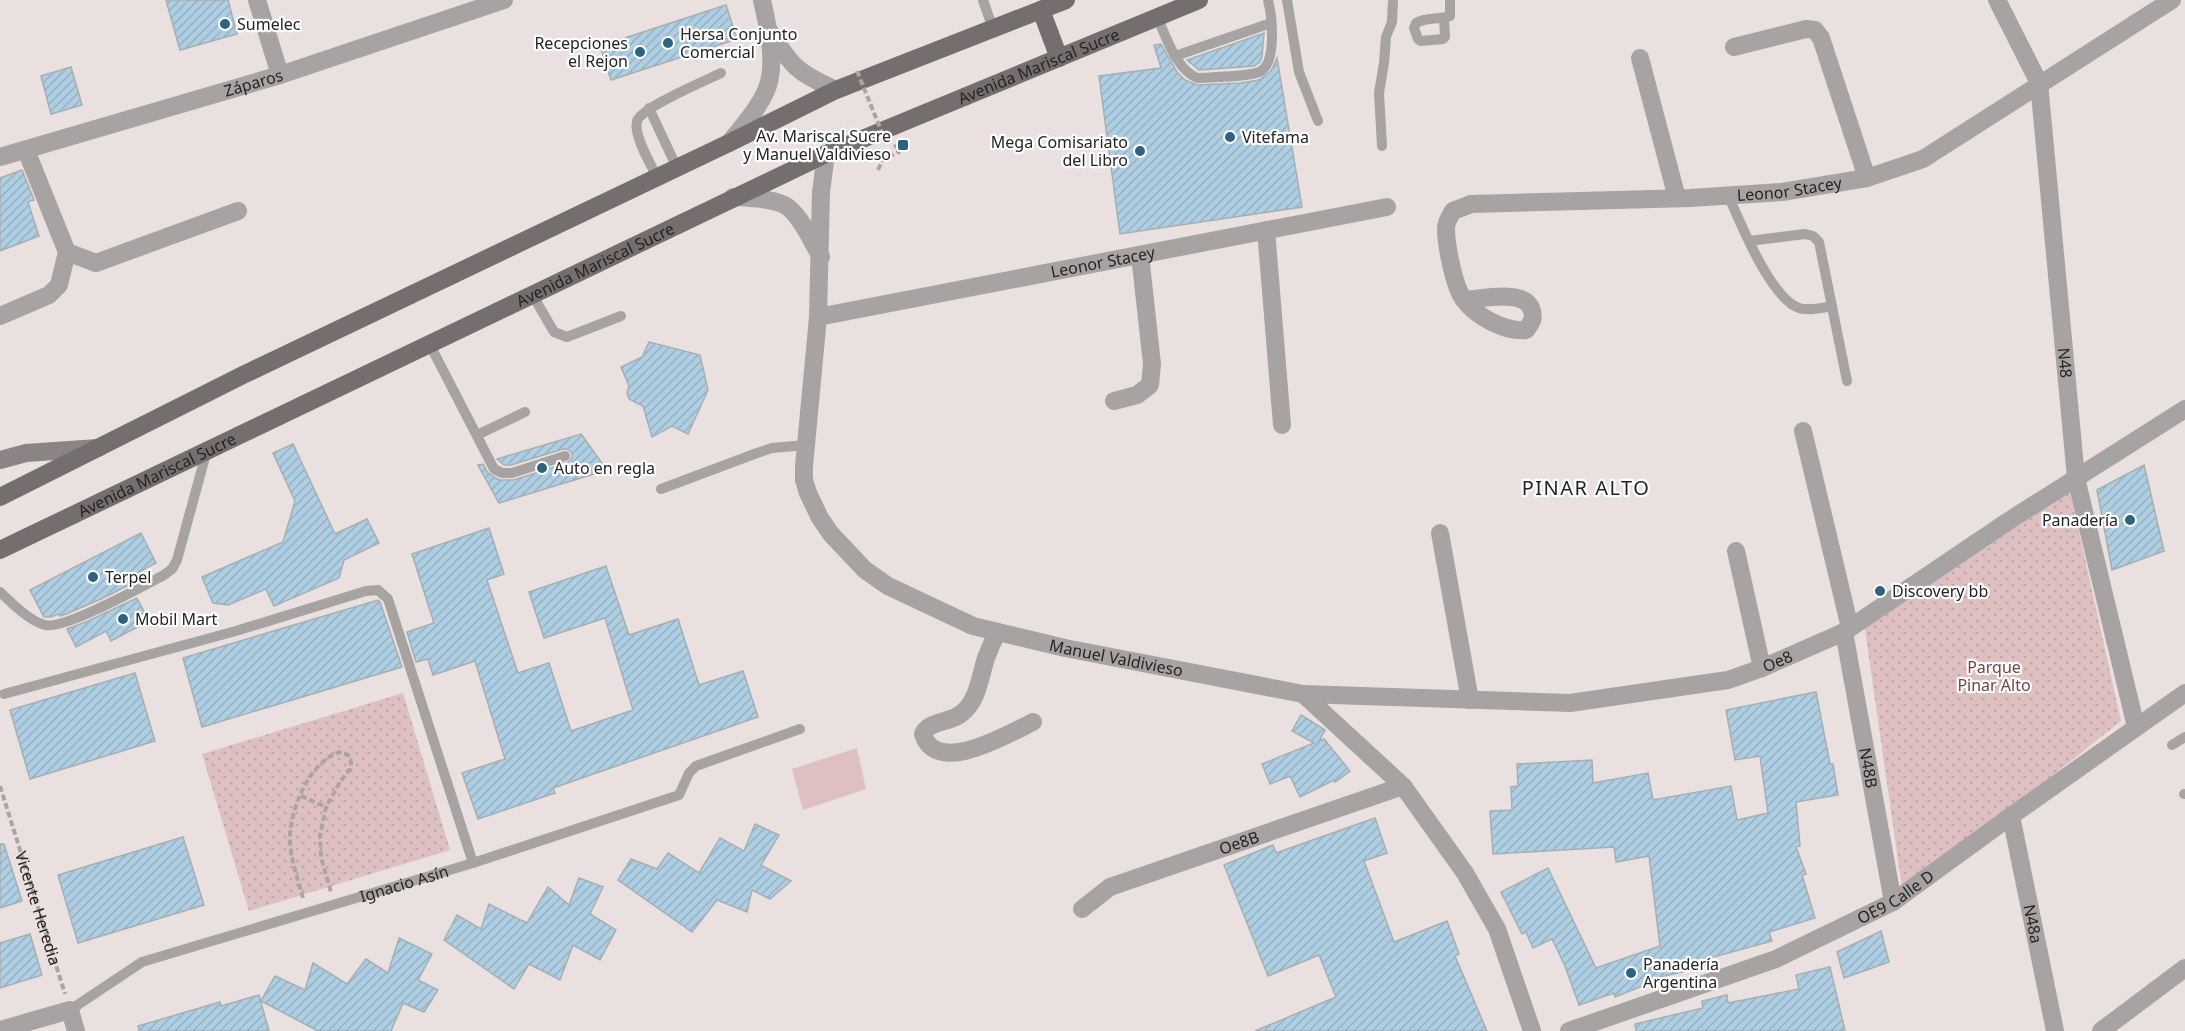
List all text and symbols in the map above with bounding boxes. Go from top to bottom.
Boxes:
place label: Sumelec [237,13,301,35]
marker: Sumelec [218,17,232,31]
place label: Hersa Conjunto Comercial [680,23,797,63]
street label: Avenida Mariscal Sucre [954,23,1123,109]
place label: Recepciones el Rejon [534,32,628,72]
marker: Hersa Conjunto Comercial [661,36,675,50]
marker: Recepciones el Rejon [633,45,647,59]
street label: Záparos [221,64,286,102]
place label: Av. Mariscal Sucre y Manuel Valdivieso [743,125,891,165]
place label: Vitefama [1242,126,1309,148]
marker: Vitefama [1223,130,1237,144]
place label: Mega Comisariato del Libro [991,131,1128,171]
marker: Av. Mariscal Sucre y Manuel Valdivieso [896,138,910,152]
marker: Mega Comisariato del Libro [1133,144,1147,158]
street label: Leonor Stacey [1736,171,1844,206]
street label: Avenida Mariscal Sucre [512,217,678,312]
street label: Leonor Stacey [1049,241,1157,283]
street label: N48 [2053,347,2078,379]
street label: Avenida Mariscal Sucre [74,427,240,522]
place label: Auto en regla [554,457,655,479]
marker: Auto en regla [535,461,549,475]
district label: PINAR ALTO [1522,474,1650,501]
place label: Panadería [2042,509,2118,531]
marker: Panadería [2123,513,2137,527]
place label: Terpel [105,566,151,588]
marker: Terpel [86,570,100,584]
place label: Discovery bb [1892,580,1988,602]
marker: Discovery bb [1873,584,1887,598]
place label: Mobil Mart [135,608,218,630]
marker: Mobil Mart [116,612,130,626]
street label: Manuel Valdivieso [1047,634,1185,682]
street label: Oe8 [1759,645,1796,677]
park label: Parque Pinar Alto [1957,656,2031,696]
street label: N48B [1854,746,1883,790]
street label: Oe8B [1216,825,1262,860]
street label: Vicente Heredia [10,848,66,968]
street label: Ignacio Asín [357,860,451,907]
street label: OE9 Calle D [1853,865,1938,929]
street label: N48a [2018,902,2048,945]
place label: Panadería Argentina [1643,953,1719,993]
marker: Panadería Argentina [1624,966,1638,980]

